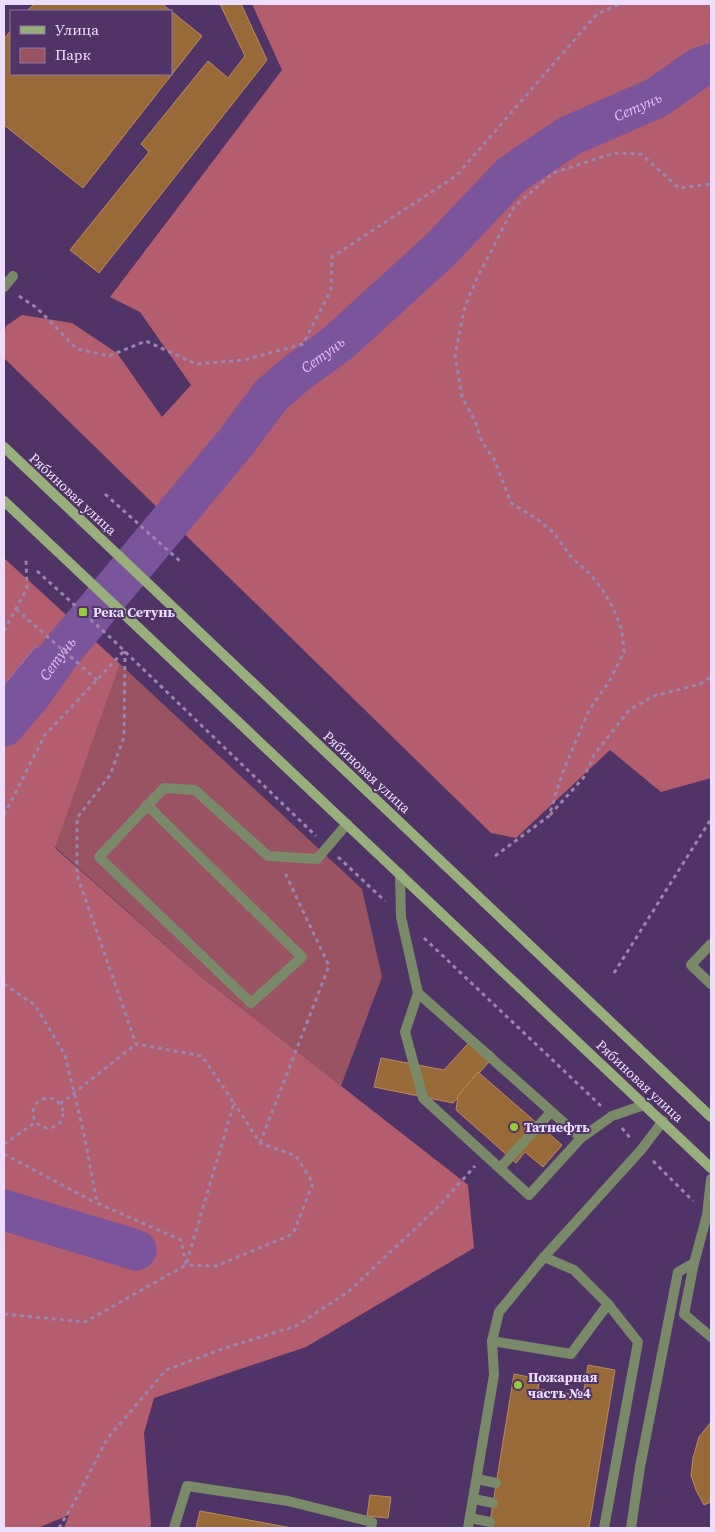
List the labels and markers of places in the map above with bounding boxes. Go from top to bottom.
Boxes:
place label: Река Сетунь [93,602,176,622]
marker: Река Сетунь [77,606,89,618]
place label: Татнефть [524,1117,590,1137]
marker: Татнефть [508,1121,520,1133]
place label: Пожарная часть №4 [528,1367,598,1403]
marker: Пожарная часть №4 [512,1379,524,1391]

